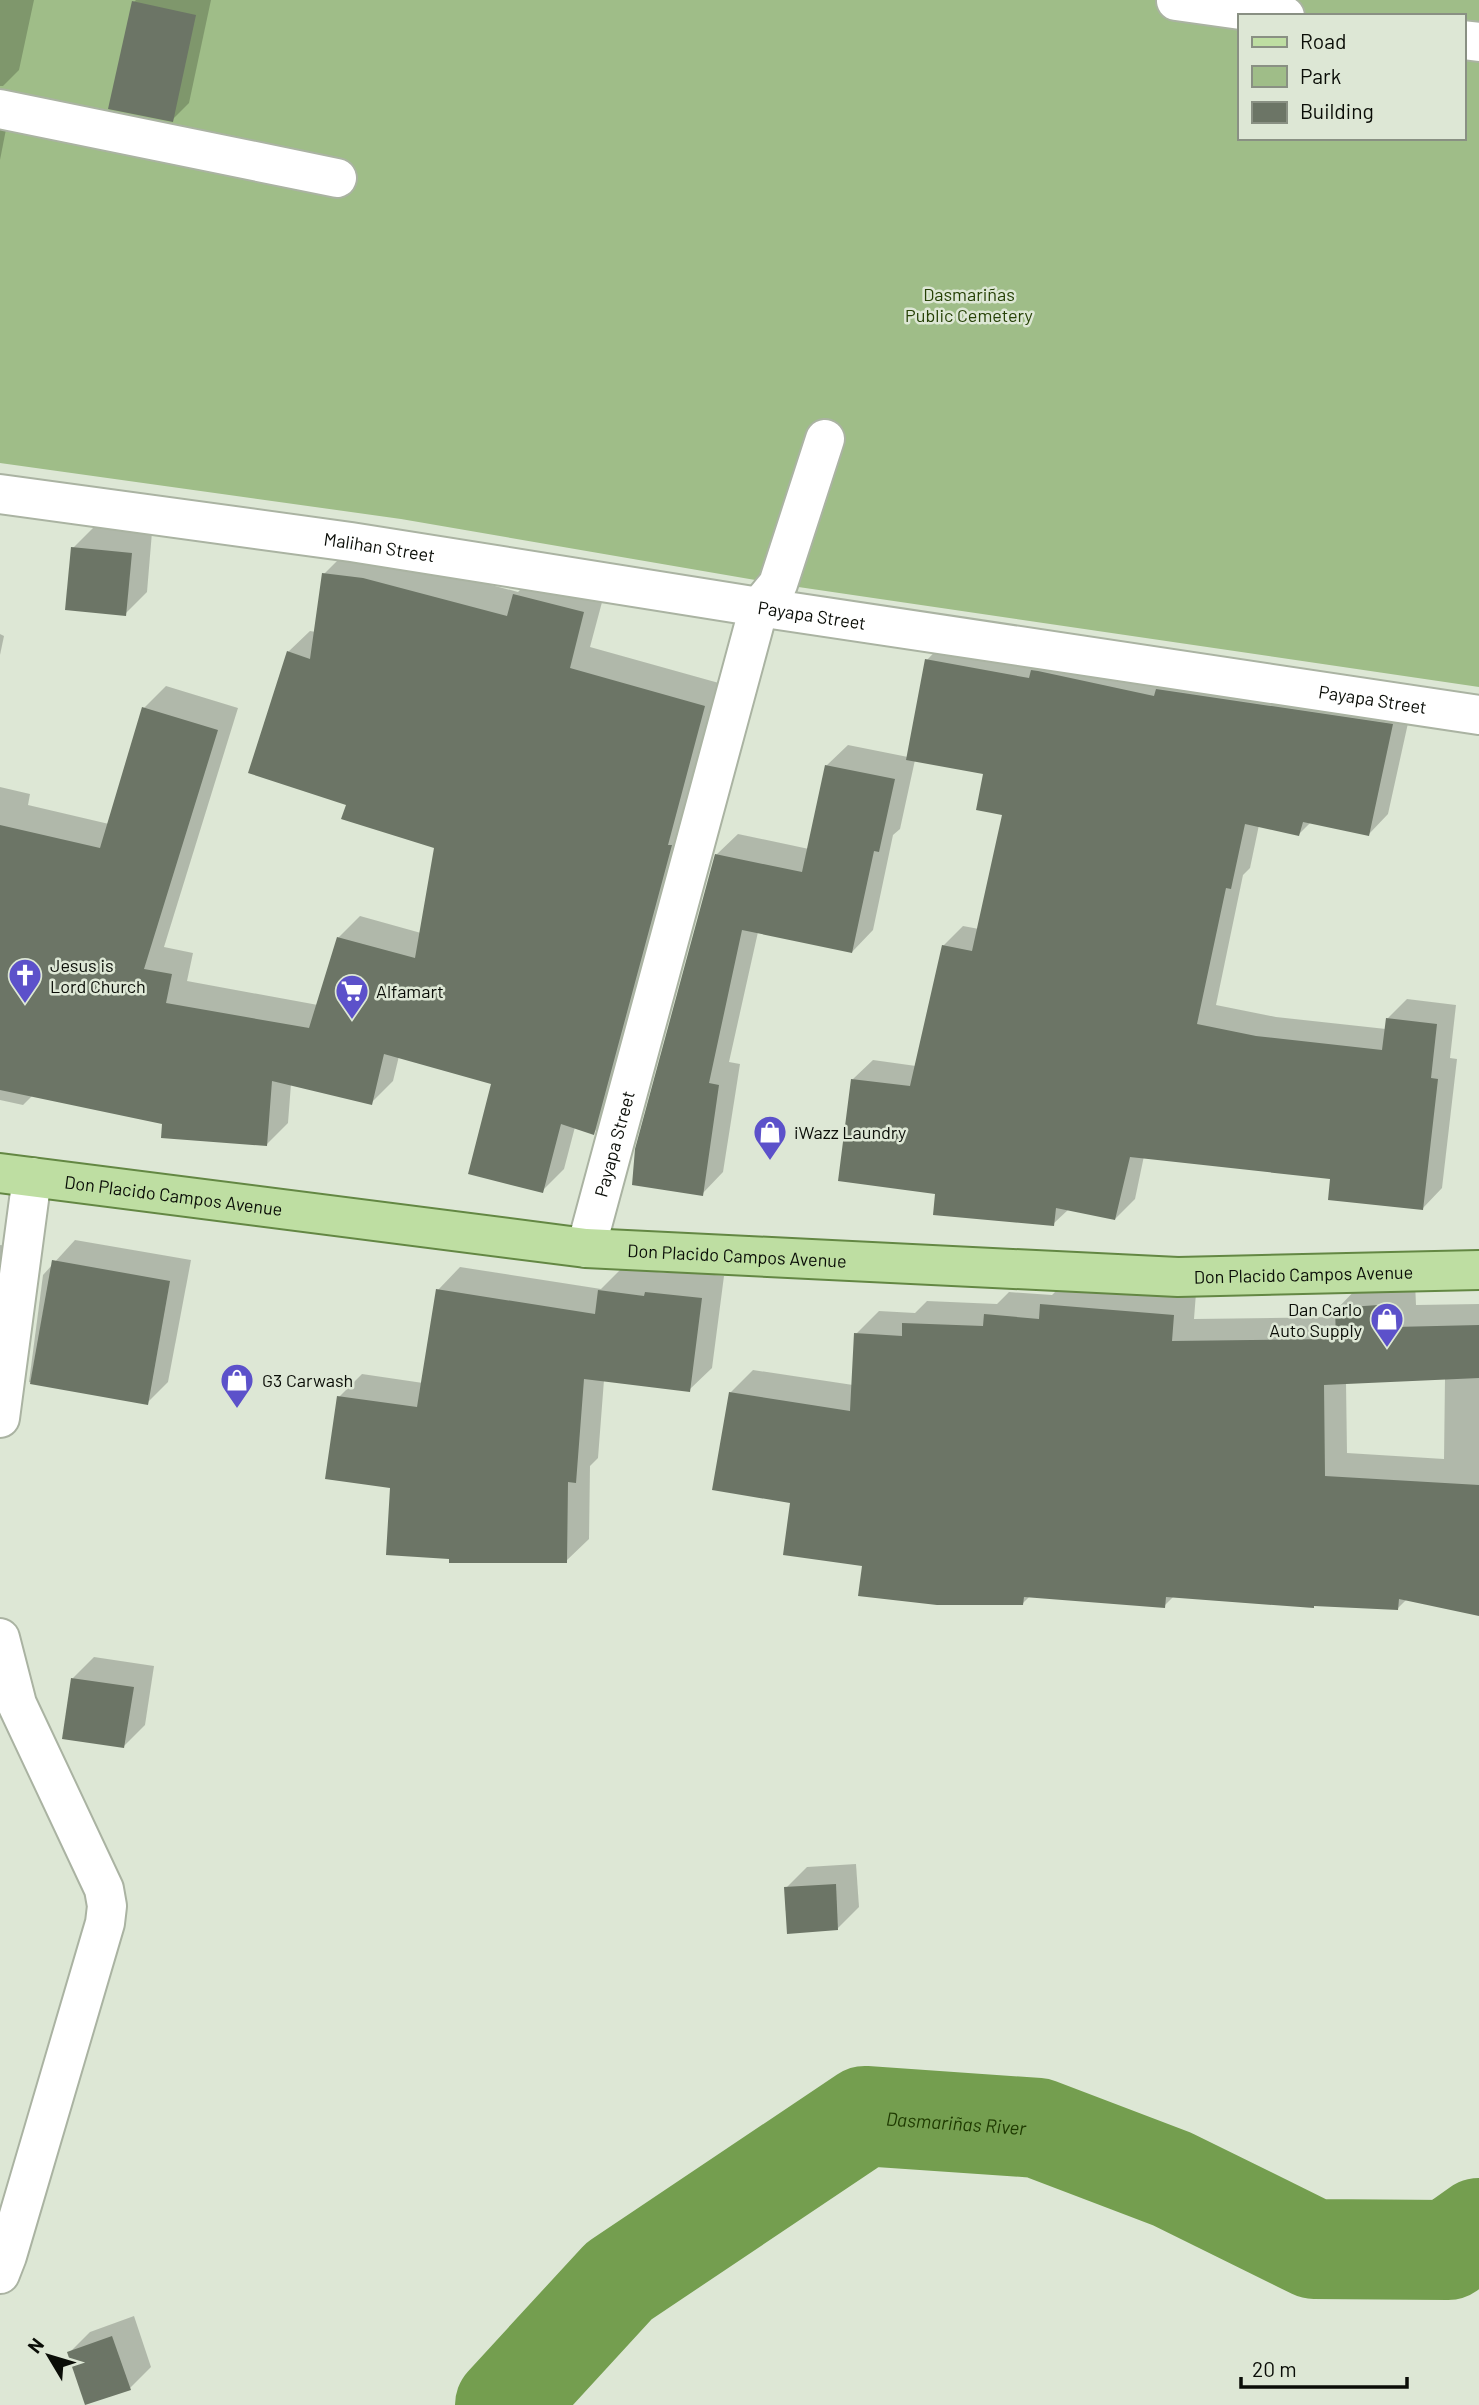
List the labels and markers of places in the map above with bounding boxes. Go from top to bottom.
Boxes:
place label: Jesus is Lord Church [50,954,146,997]
church icon: Jesus is Lord Church [6,956,44,1005]
supermarket icon: Alfamart [333,972,371,1021]
place label: Alfamart [376,980,444,1002]
shop icon: iWazz Laundry [751,1113,789,1162]
place label: iWazz Laundry [794,1121,906,1143]
place label: Dan Carlo Auto Supply [1269,1298,1362,1341]
shop icon: Dan Carlo Auto Supply [1368,1300,1406,1349]
shop icon: G3 Carwash [218,1361,256,1410]
place label: G3 Carwash [262,1369,353,1391]

